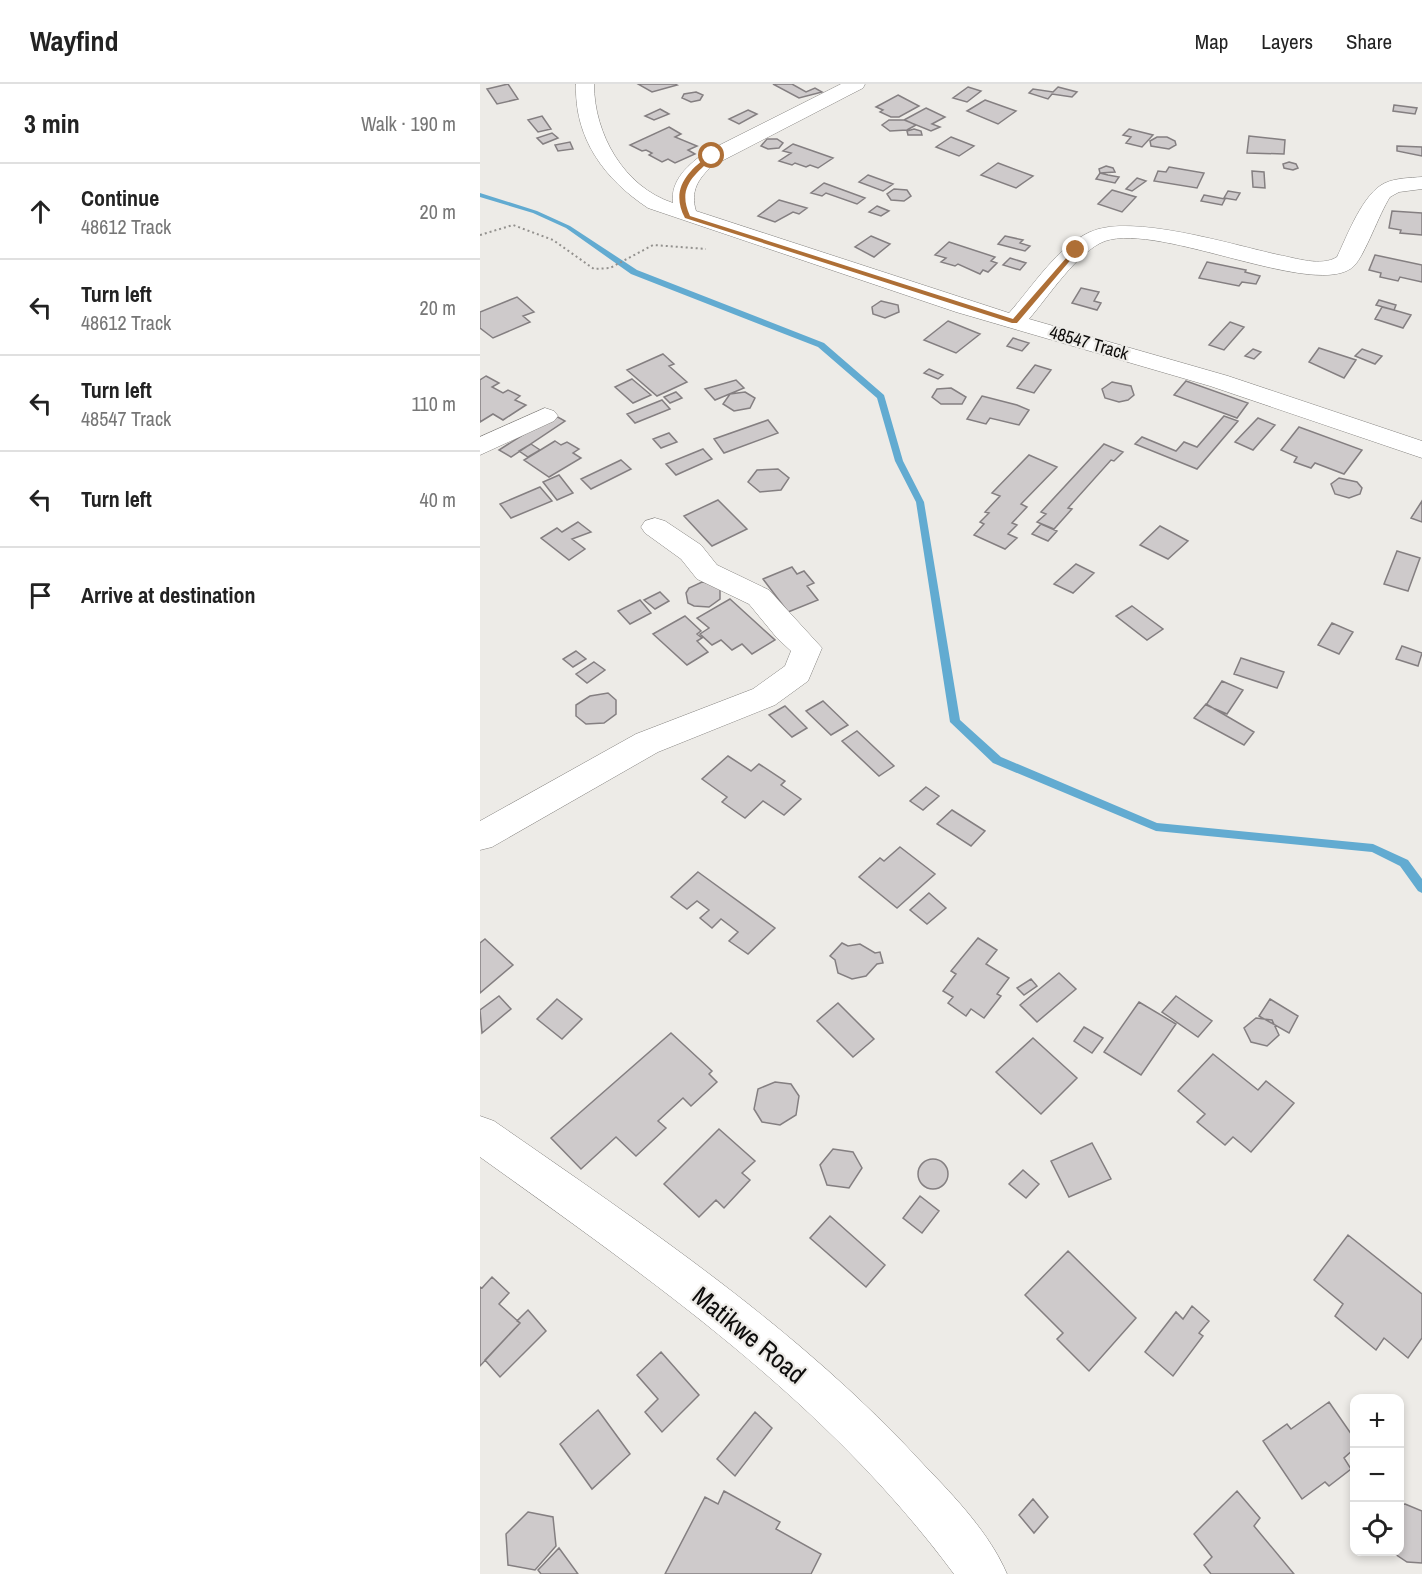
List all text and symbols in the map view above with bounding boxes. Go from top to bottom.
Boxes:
text: Wayfind [30,22,118,60]
text: Map [1195,27,1228,56]
text: Layers [1261,27,1313,56]
text: Share [1346,27,1392,56]
text: 3 min [24,106,80,141]
text: Walk · 190 m [361,110,456,137]
route start [698,142,724,168]
text: Continue [81,183,159,213]
icon: ahead [24,195,57,228]
text: 20 m [420,198,456,225]
text: 48612 Track [81,213,171,240]
route end [1062,236,1088,262]
text: Turn left [81,279,152,309]
icon: left [24,291,57,324]
text: 20 m [420,294,456,321]
text: 48612 Track [81,309,171,336]
street label: 48547 Track [1047,319,1132,366]
text: Turn left [81,375,152,405]
icon: left [24,387,57,420]
text: 110 m [412,390,456,417]
text: 48547 Track [81,405,171,432]
icon: left [24,483,57,516]
text: Turn left [81,484,152,514]
text: 40 m [420,486,456,513]
icon: arrive [24,579,57,612]
text: Arrive at destination [81,580,255,610]
street label: Matikwe Road [685,1278,813,1391]
map controls [1350,1394,1404,1556]
button: + [1350,1394,1404,1448]
button: − [1350,1448,1404,1502]
button: locate [1350,1502,1404,1556]

